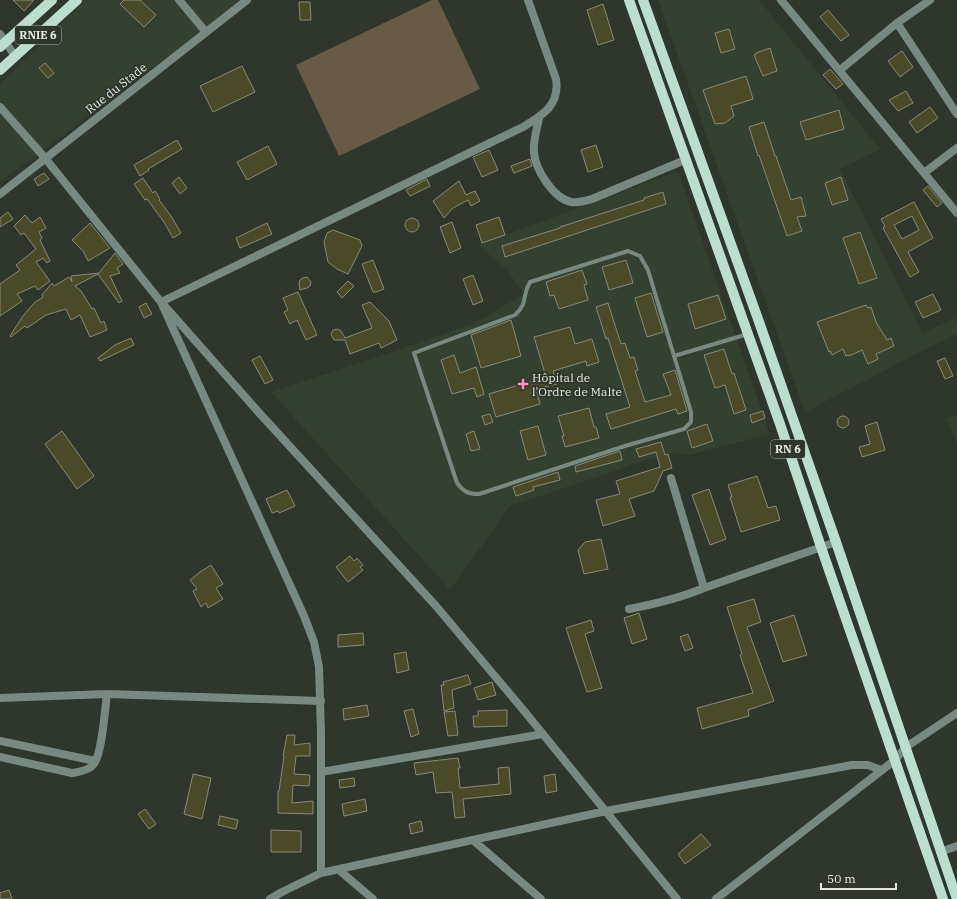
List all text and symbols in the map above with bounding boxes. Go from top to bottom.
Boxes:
road number: RNIE 6 [15,26,61,44]
street label: Rue du Stade [82,59,150,117]
place label: Hôpital de l'Ordre de Malte [532,370,622,399]
marker: Hôpital de l'Ordre de Malte [517,378,529,390]
road number: RN 6 [771,440,805,458]
scale bar [821,865,896,891]
text: 50 m [827,871,856,886]

